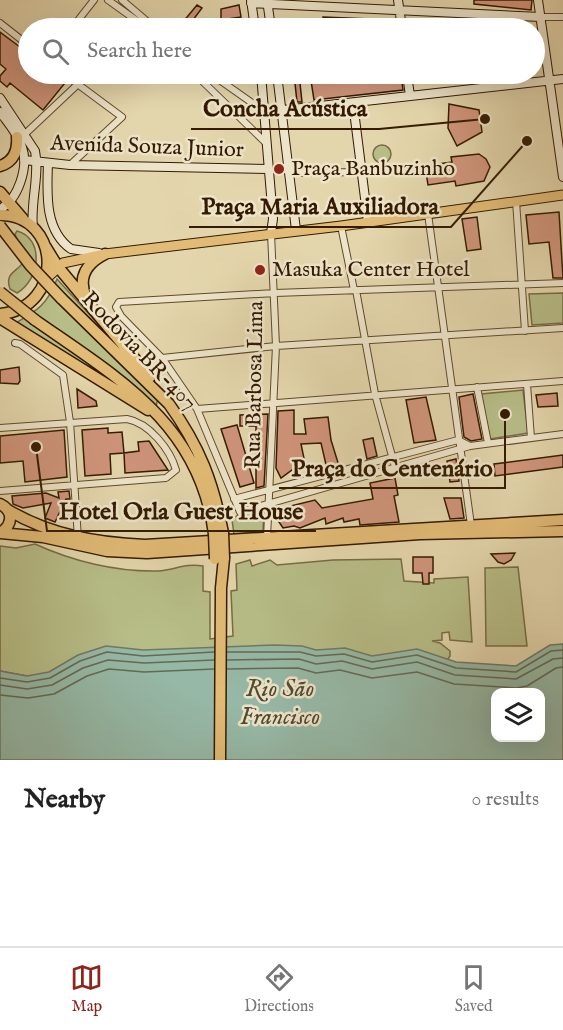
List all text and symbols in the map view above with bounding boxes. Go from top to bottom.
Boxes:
search box [18,18,545,84]
icon: search [39,35,72,68]
text: Search here [87,37,192,65]
callout: Concha Acústica [191,87,379,129]
text: Concha Acústica [203,94,368,125]
street label: Avenida Souza Junior [49,130,244,164]
place label: Praça Banbuzinho [291,155,455,183]
marker: Praça Banbuzinho [272,162,286,176]
callout: Praça Maria Auxiliadora [189,185,451,227]
text: Praça Maria Auxiliadora [201,192,439,223]
place label: Masuka Center Hotel [272,256,470,284]
marker: Masuka Center Hotel [253,263,267,277]
street label: Rodovia BR-407 [75,286,203,416]
street label: Rua Barbosa Lima [240,300,270,469]
callout: Praça do Centenário [279,446,505,488]
text: Praça do Centenário [291,454,493,485]
callout: Hotel Orla Guest House [47,489,316,531]
text: Hotel Orla Guest House [59,497,303,528]
water label: Rio São Francisco [240,674,320,733]
map controls [491,688,545,742]
button: layers [491,688,545,742]
text: Nearby [24,783,105,816]
text: 0 results [472,787,539,812]
tab: Map [70,961,103,1017]
tab: Directions [244,961,314,1017]
tab: Saved [455,961,493,1017]

